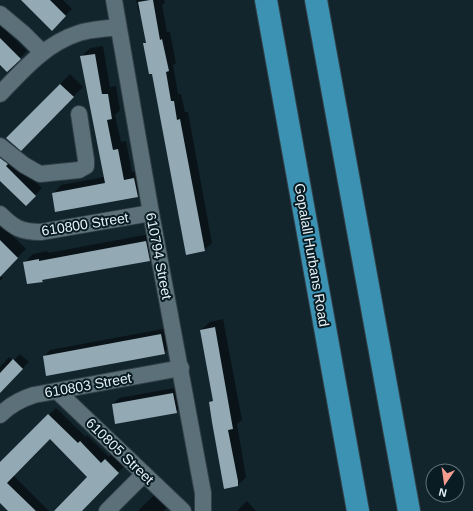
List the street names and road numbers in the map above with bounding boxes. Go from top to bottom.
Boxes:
street label: Gopalall Hurbans Road [291,182,333,328]
street label: 610800 Street [40,209,130,239]
street label: 610794 Street [143,211,175,301]
street label: 610803 Street [43,369,133,401]
street label: 610805 Street [83,415,157,487]

